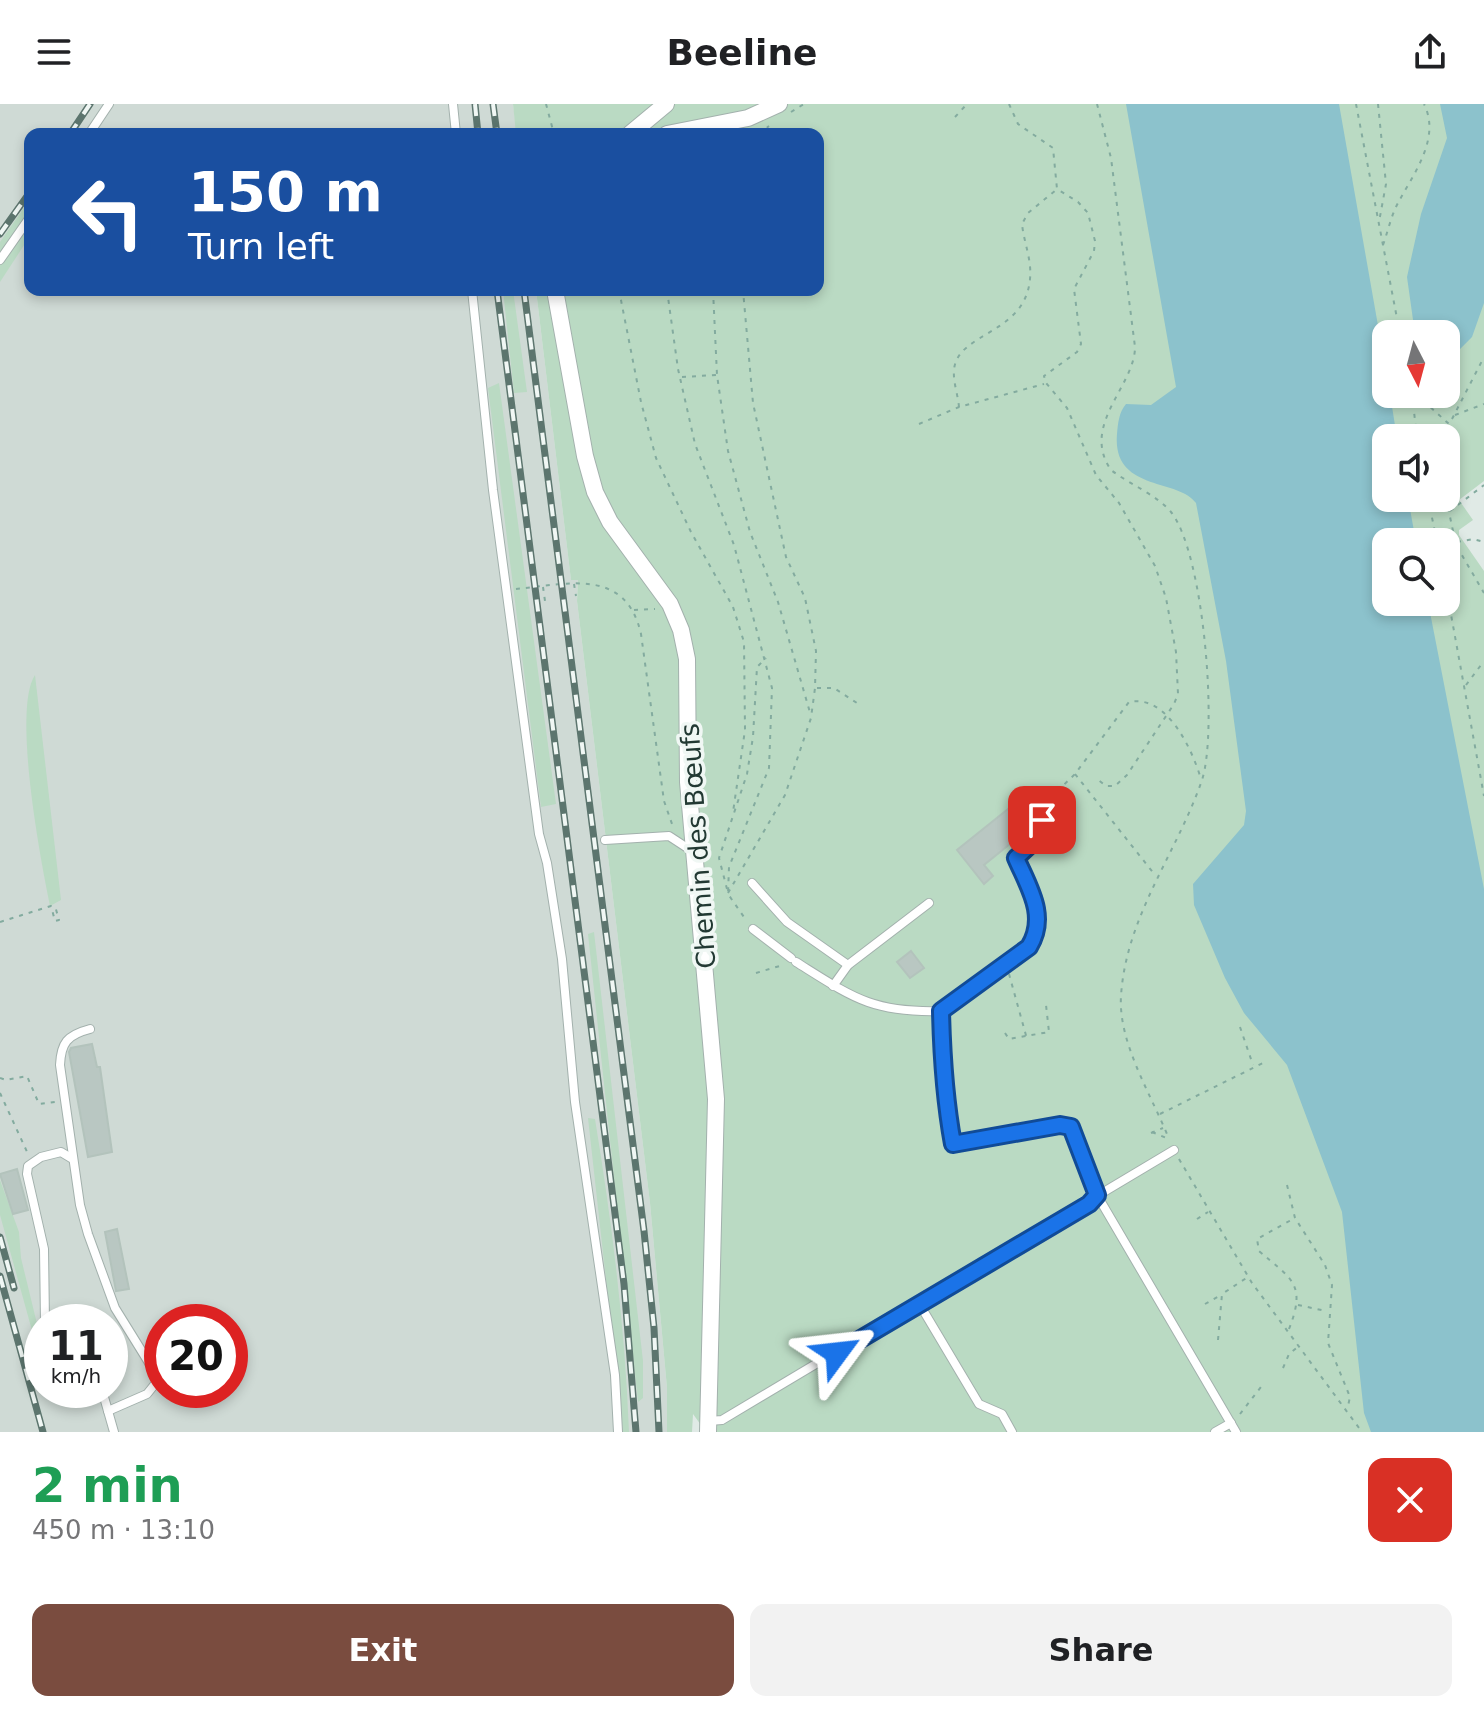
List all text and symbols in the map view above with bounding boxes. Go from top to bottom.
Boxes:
icon: menu [32,30,76,74]
icon: share [1408,30,1452,74]
text: Beeline [667,32,818,73]
text: 150 m [188,159,383,224]
icon: left [56,160,160,264]
text: Turn left [188,226,334,267]
north arrow [1372,320,1460,408]
map controls [1372,320,1460,616]
button: sound [1372,424,1460,512]
button: search [1372,528,1460,616]
street label: Chemin des Bœufs [674,722,722,970]
pin [1008,786,1076,854]
icon: arrive [1020,798,1064,842]
speed limit sign: 20 [144,1304,248,1408]
position arrow [795,1311,879,1395]
text: 11 [48,1323,104,1369]
text: km/h [51,1364,101,1388]
text: 2 min [32,1457,183,1513]
button: close [1368,1458,1452,1542]
text: 450 m · 13:10 [32,1515,215,1545]
button: Exit [32,1604,734,1696]
button: Share [750,1604,1452,1696]

